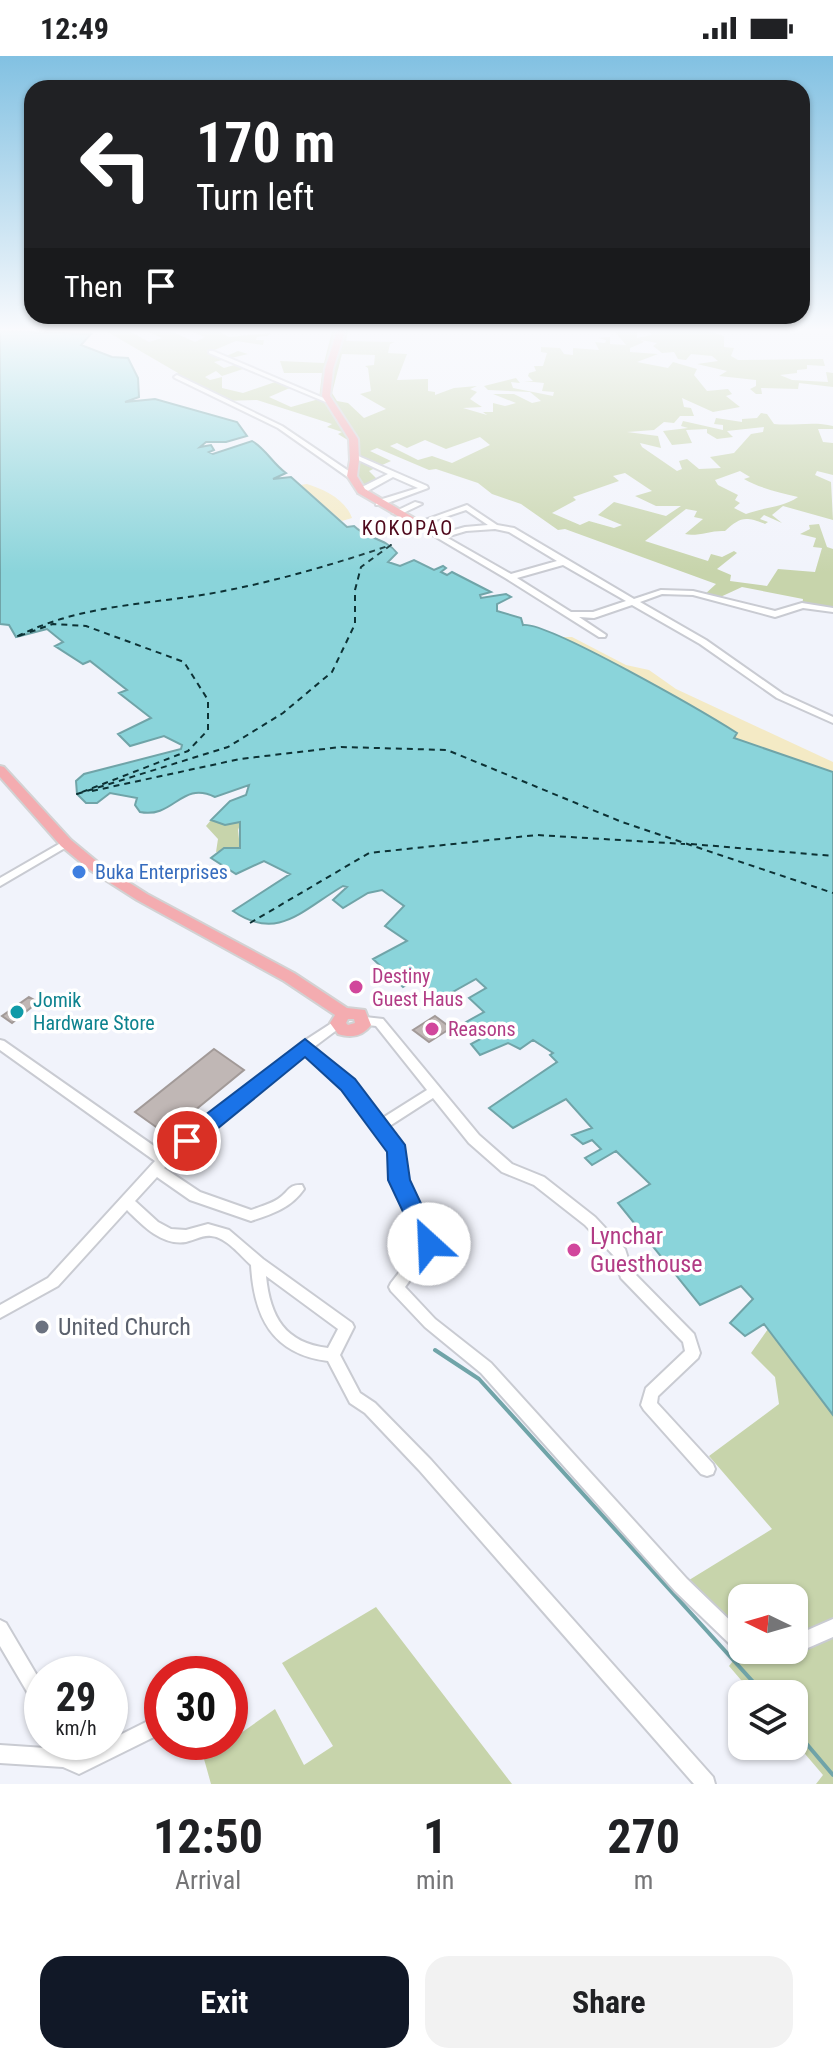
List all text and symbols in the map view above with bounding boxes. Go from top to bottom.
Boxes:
text: 12:49 [40,11,109,46]
text: 170 m [196,110,335,176]
icon: left [64,112,168,216]
text: Turn left [196,177,314,219]
icon: arrive [139,264,183,308]
text: Then [64,269,123,304]
district label: KOKOPAO [362,516,454,540]
place label: Buka Enterprises [95,860,228,884]
marker: Buka Enterprises [70,863,88,881]
place label: Destiny Guest Haus [372,964,463,1011]
marker: Destiny Guest Haus [347,978,365,996]
place label: Jomik Hardware Store [33,988,155,1035]
marker: Jomik Hardware Store [8,1003,26,1021]
place label: Reasons [448,1017,516,1041]
marker: Reasons [423,1020,441,1038]
pin [153,1107,221,1175]
icon: arrive [165,1119,209,1163]
position arrow [387,1202,471,1286]
place label: Lynchar Guesthouse [590,1222,703,1278]
marker: Lynchar Guesthouse [565,1241,583,1259]
place label: United Church [58,1313,191,1341]
marker: United Church [33,1318,51,1336]
north arrow [728,1584,808,1664]
map controls [728,1584,808,1760]
speed limit sign: 30 [144,1656,248,1760]
text: 29 [56,1674,96,1721]
button: layers [728,1680,808,1760]
text: km/h [55,1716,97,1740]
text: 12:50 [153,1808,263,1865]
text: 1 [423,1808,447,1865]
text: 270 [607,1808,680,1865]
text: Arrival [175,1865,241,1895]
text: min [416,1865,454,1895]
text: m [634,1865,653,1895]
button: Exit [40,1956,409,2048]
button: Share [425,1956,793,2048]

